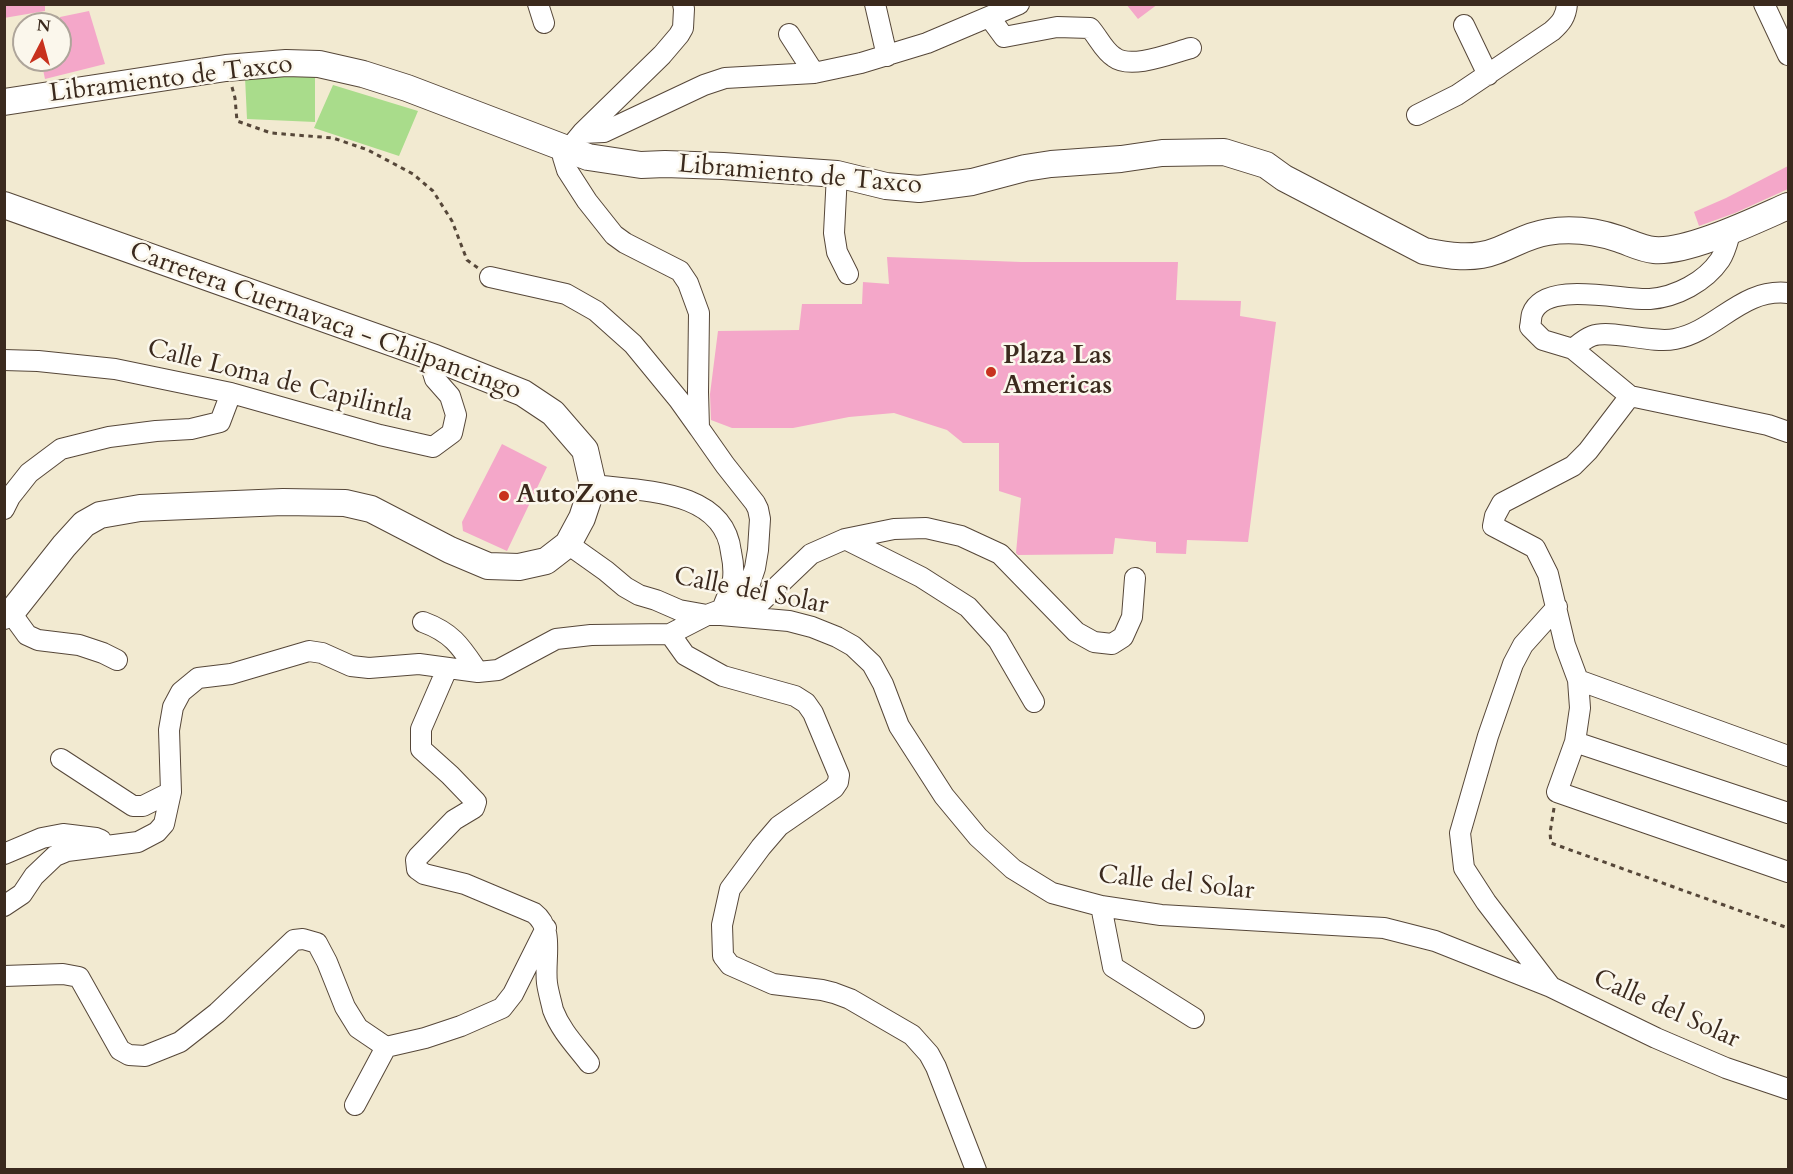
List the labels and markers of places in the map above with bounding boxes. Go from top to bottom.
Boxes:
place label: Plaza Las Americas [1003,341,1112,402]
marker: Plaza Las Americas [984,365,998,379]
place label: AutoZone [516,480,638,512]
marker: AutoZone [497,489,511,503]

